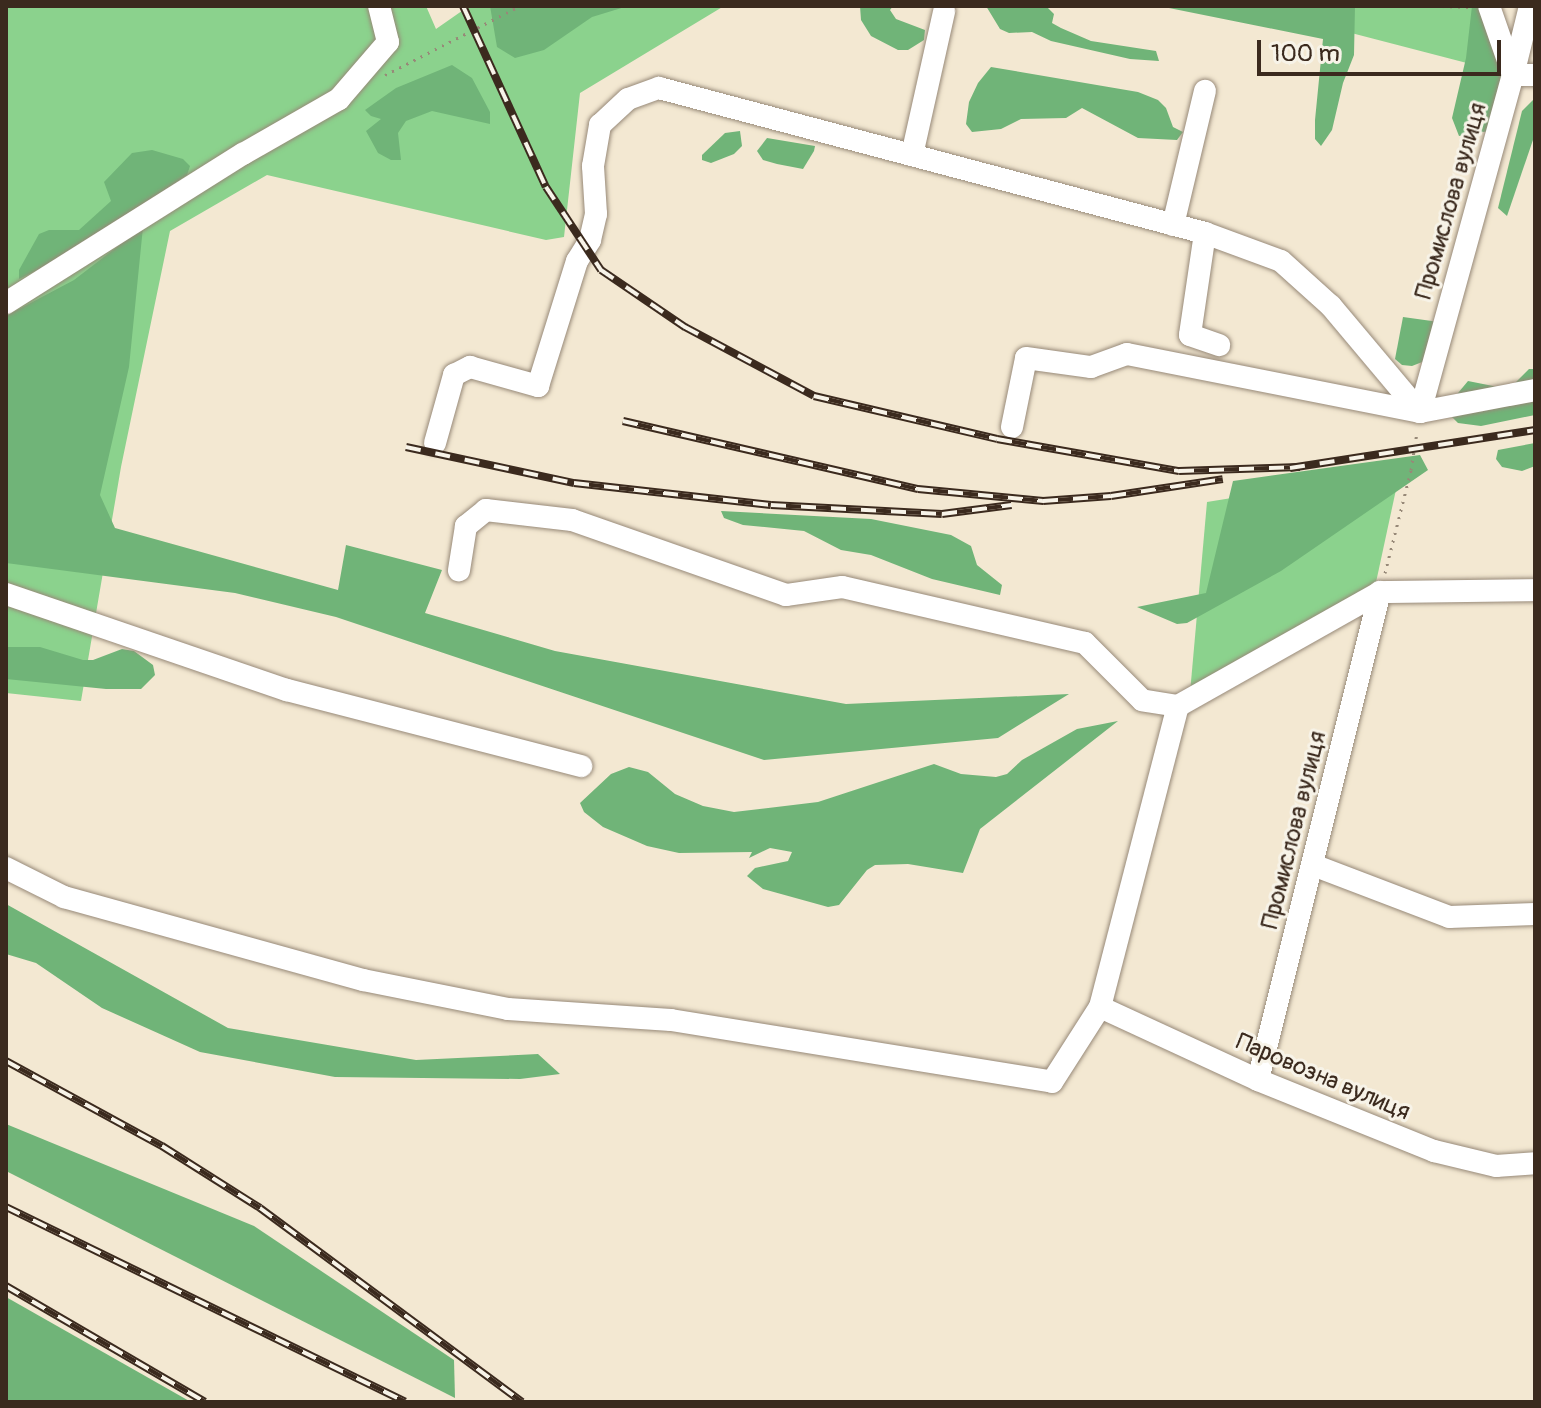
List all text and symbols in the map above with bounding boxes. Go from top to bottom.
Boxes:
scale bar [1261,24,1505,74]
text: 100 m [1271,39,1340,68]
street label: Промислова вулиця [1409,100,1493,302]
street label: Промислова вулиця [1256,728,1332,932]
street label: Паровозна вулиця [1232,1027,1414,1127]

